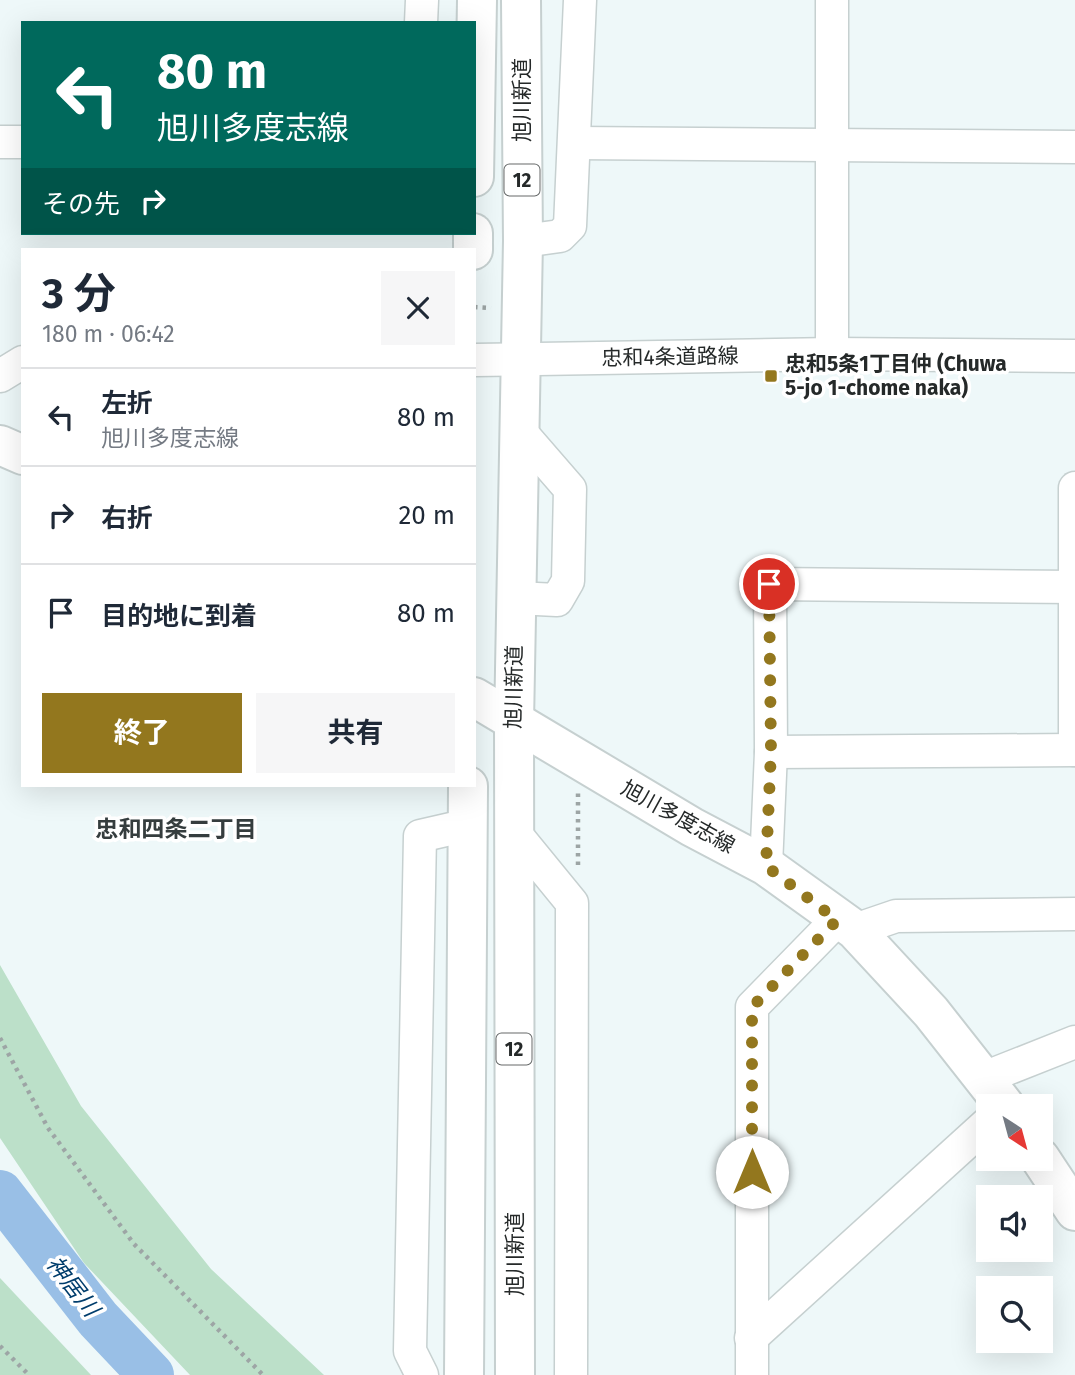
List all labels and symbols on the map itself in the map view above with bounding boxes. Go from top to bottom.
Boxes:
street label: 旭川新道 [509,58,535,142]
road number: 12 [504,164,540,196]
street label: 忠和4条道路線 [601,343,739,371]
place label: 忠和5条1丁目仲 (Chuwa 5-jo 1-chome naka) [785,351,1007,401]
marker: 忠和5条1丁目仲 (Chuwa 5-jo 1-chome naka) [763,368,779,384]
pin [739,554,799,614]
street label: 旭川新道 [500,645,528,729]
street label: 旭川多度志線 [617,775,739,859]
district label: 忠和四条二丁目 [96,815,257,843]
road number: 12 [496,1034,532,1064]
north arrow [976,1094,1054,1171]
position arrow [715,1135,789,1209]
street label: 旭川新道 [502,1212,528,1296]
water label: 神居川 [41,1250,107,1324]

